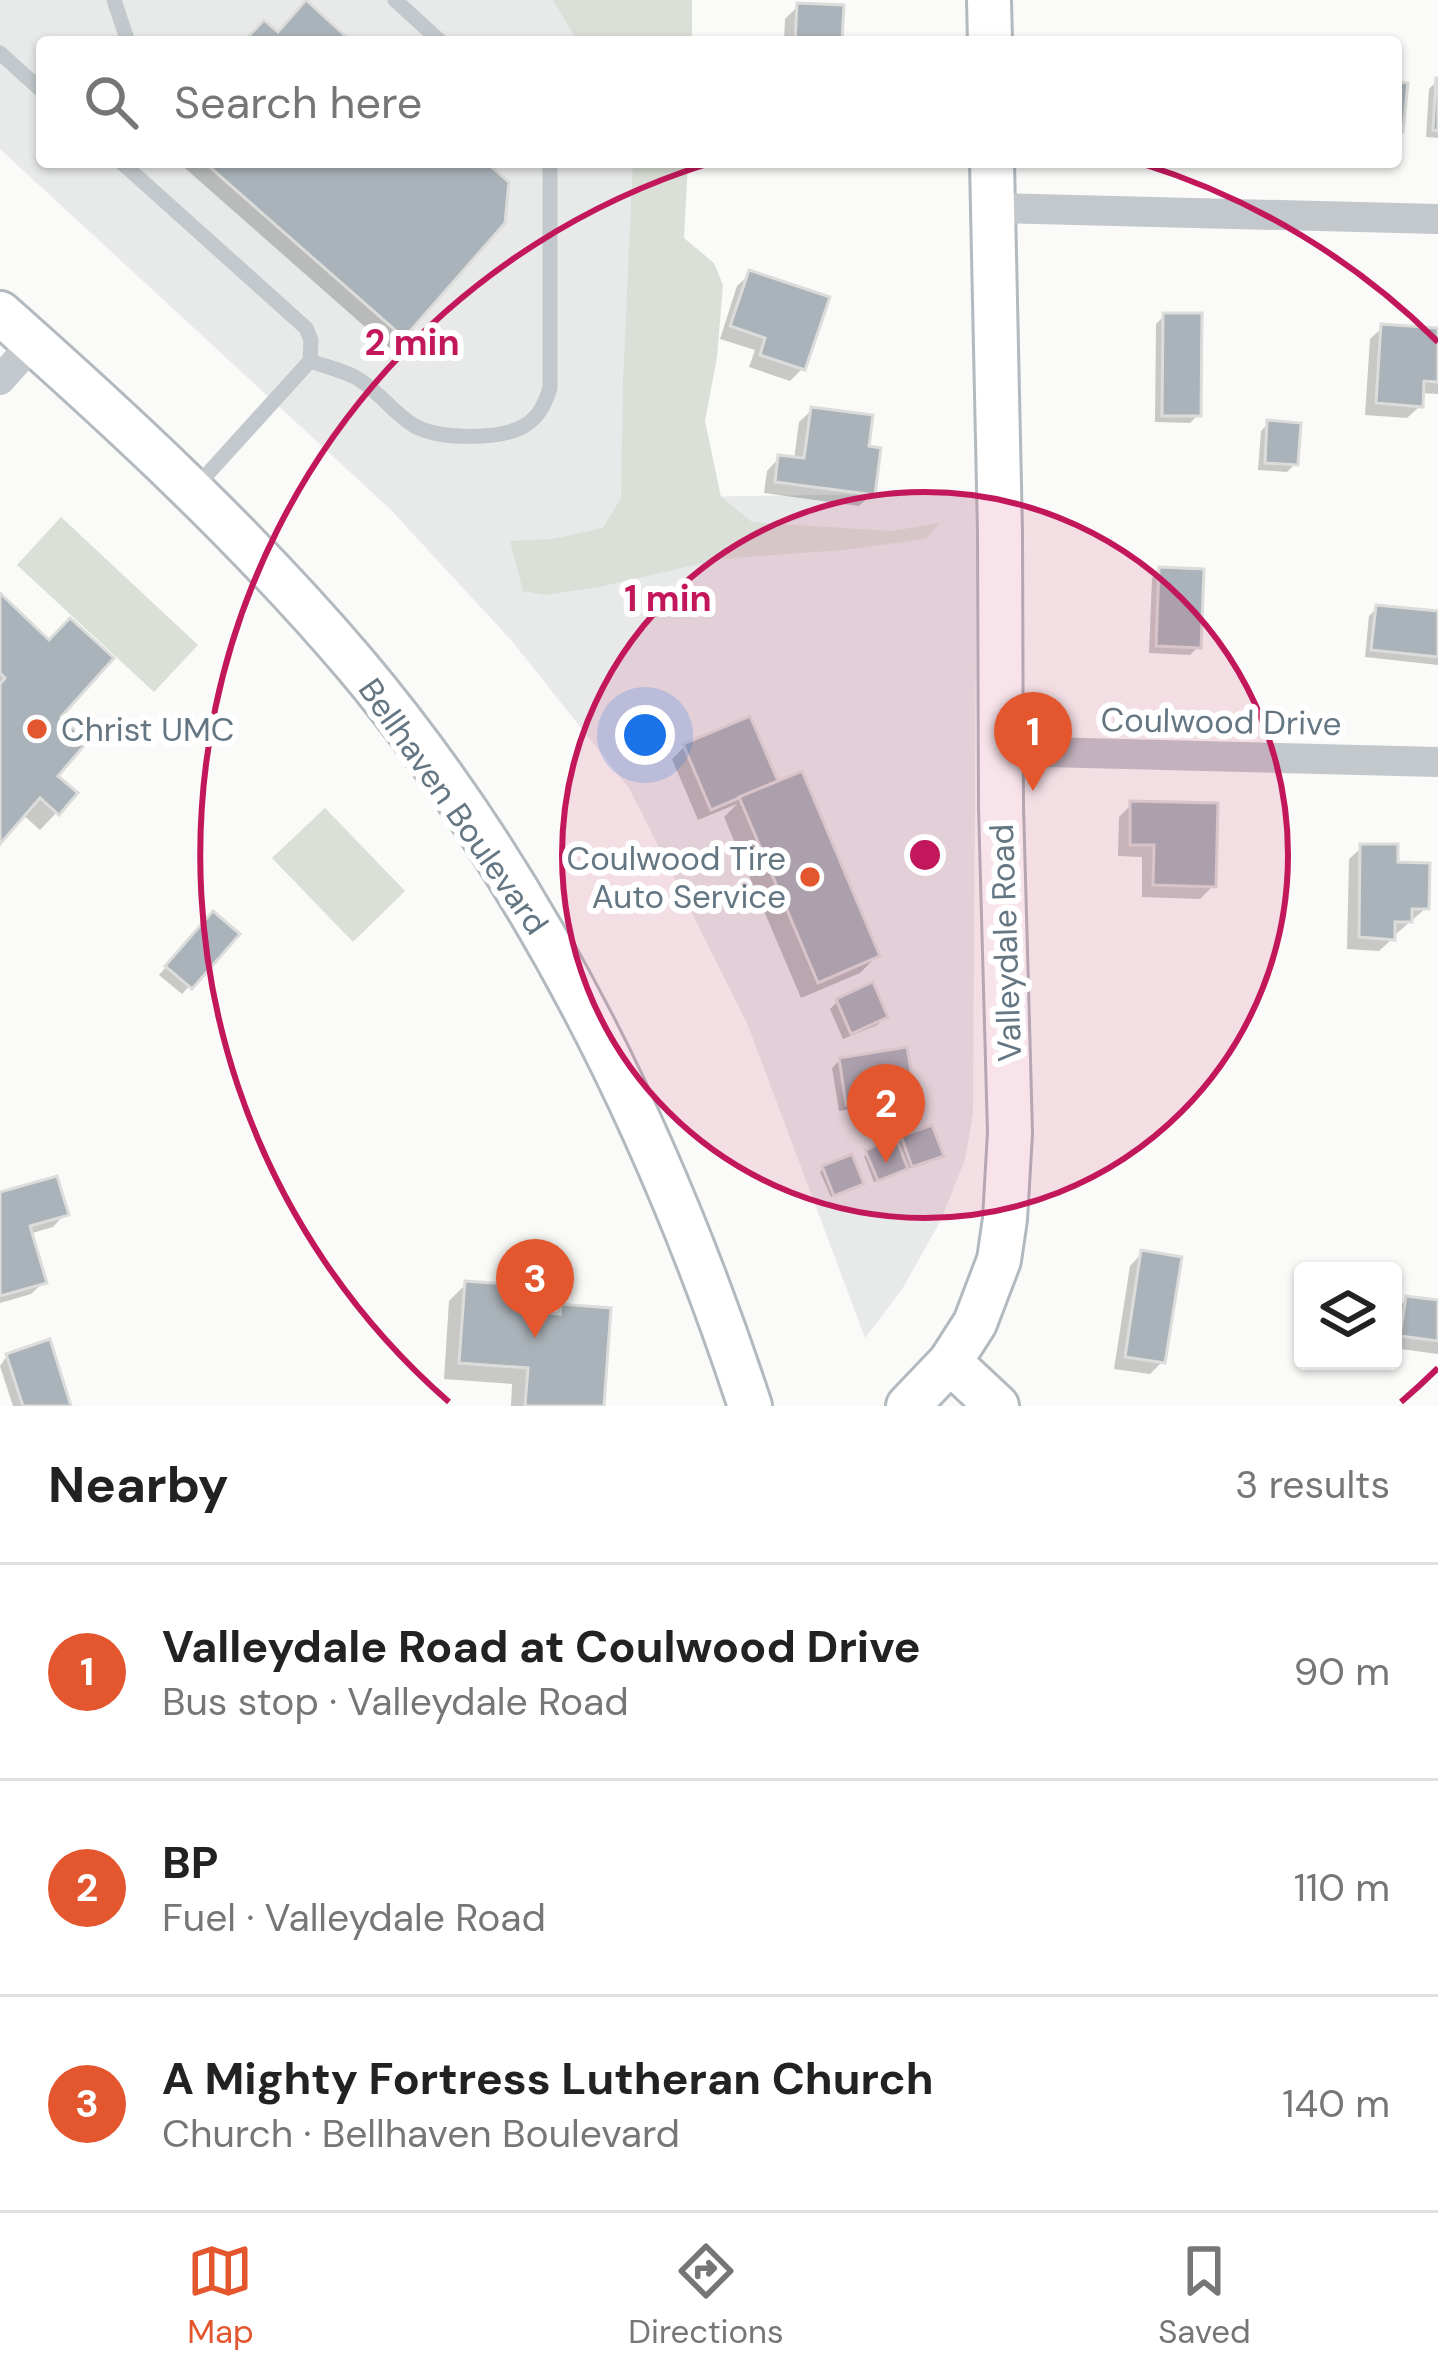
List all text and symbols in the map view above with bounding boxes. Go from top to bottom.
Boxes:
search box [36,36,1402,168]
icon: search [78,69,144,135]
text: Search here [174,73,422,132]
text: 2 min [364,319,460,366]
text: 1 min [624,575,712,622]
street label: Bellhaven Boulevard [349,670,558,943]
pin: 1 [994,692,1072,791]
street label: Coulwood Drive [1100,698,1342,745]
your location [615,705,675,765]
place label: Christ UMC [61,708,234,751]
marker: Christ UMC [24,716,50,742]
street label: Valleydale Road [980,823,1031,1063]
centre of rings [904,834,946,876]
place label: Coulwood Tire Auto Service [567,837,786,918]
marker: Coulwood Tire Auto Service [797,864,823,890]
pin: 2 [847,1064,925,1163]
pin: 3 [496,1239,574,1338]
map controls [1294,1262,1402,1370]
button: layers [1294,1262,1402,1370]
text: Nearby [48,1451,229,1518]
text: 3 results [1235,1459,1390,1510]
text: Valleydale Road at Coulwood Drive [162,1617,921,1676]
text: 1 [80,1646,94,1697]
text: 90 m [1294,1646,1390,1697]
text: Bus stop · Valleydale Road [162,1676,629,1727]
text: BP [162,1833,218,1892]
text: 2 [76,1862,98,1913]
text: 110 m [1294,1862,1390,1913]
text: Fuel · Valleydale Road [162,1892,546,1943]
text: A Mighty Fortress Lutheran Church [162,2049,934,2108]
text: 3 [75,2078,99,2129]
text: 140 m [1282,2078,1390,2129]
text: Church · Bellhaven Boulevard [162,2108,680,2159]
tab: Map [187,2238,254,2353]
tab: Directions [628,2238,784,2353]
tab: Saved [1158,2238,1251,2353]

